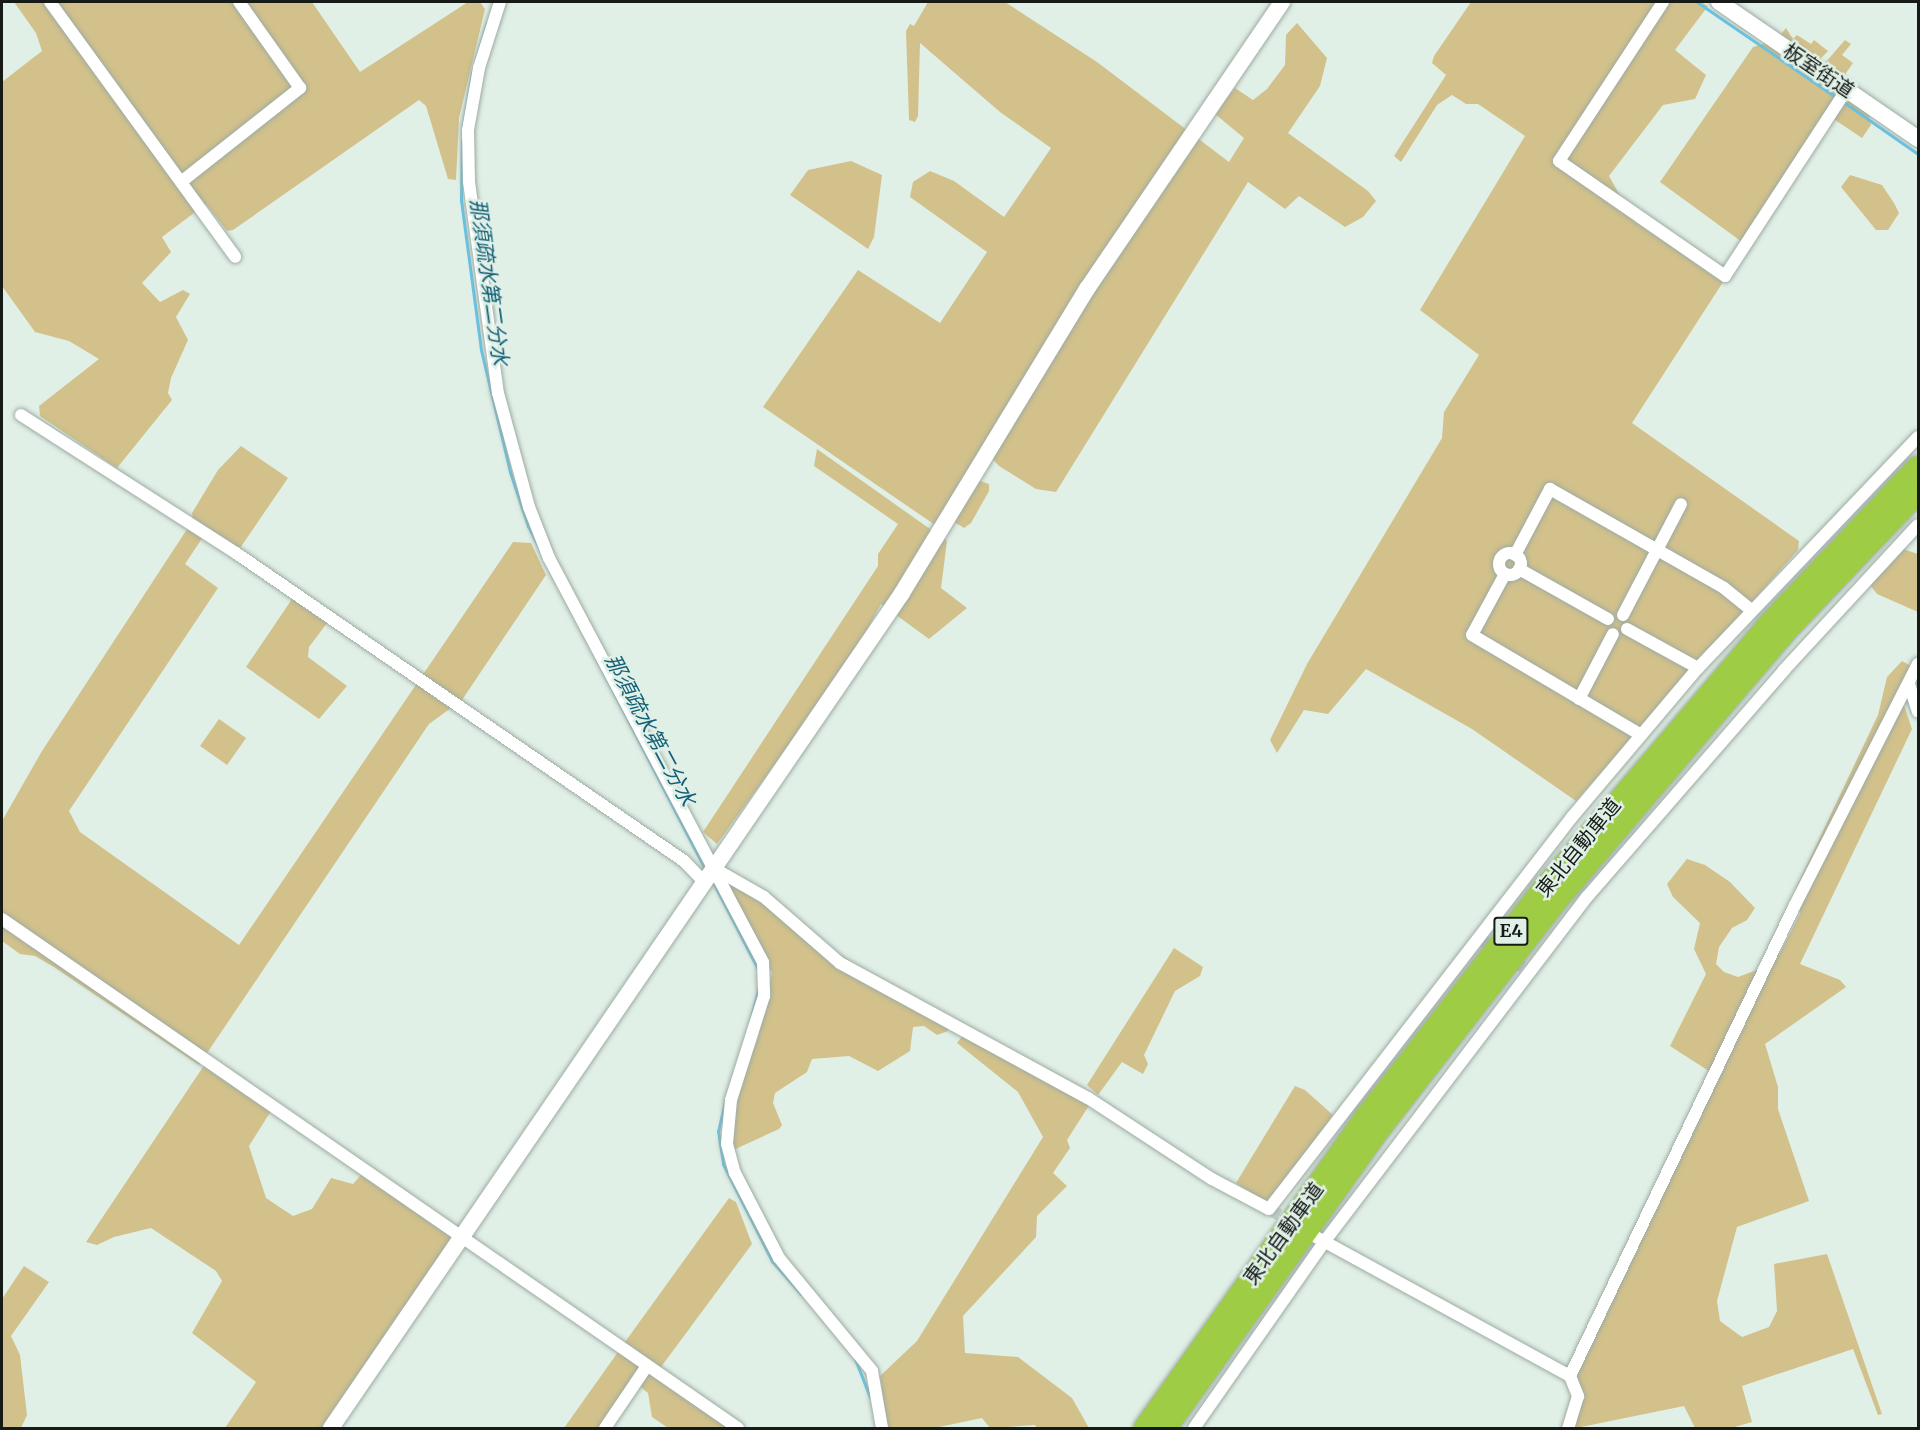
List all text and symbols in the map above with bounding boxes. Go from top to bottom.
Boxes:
street label: 板室街道 [1779,38,1859,102]
water label: 那須疏水第二分水 [465,197,513,367]
water label: 那須疏水第二分水 [599,650,701,810]
street label: 東北自動車道 [1531,793,1625,901]
road number: E4 [1493,916,1529,946]
street label: 東北自動車道 [1238,1177,1328,1289]

